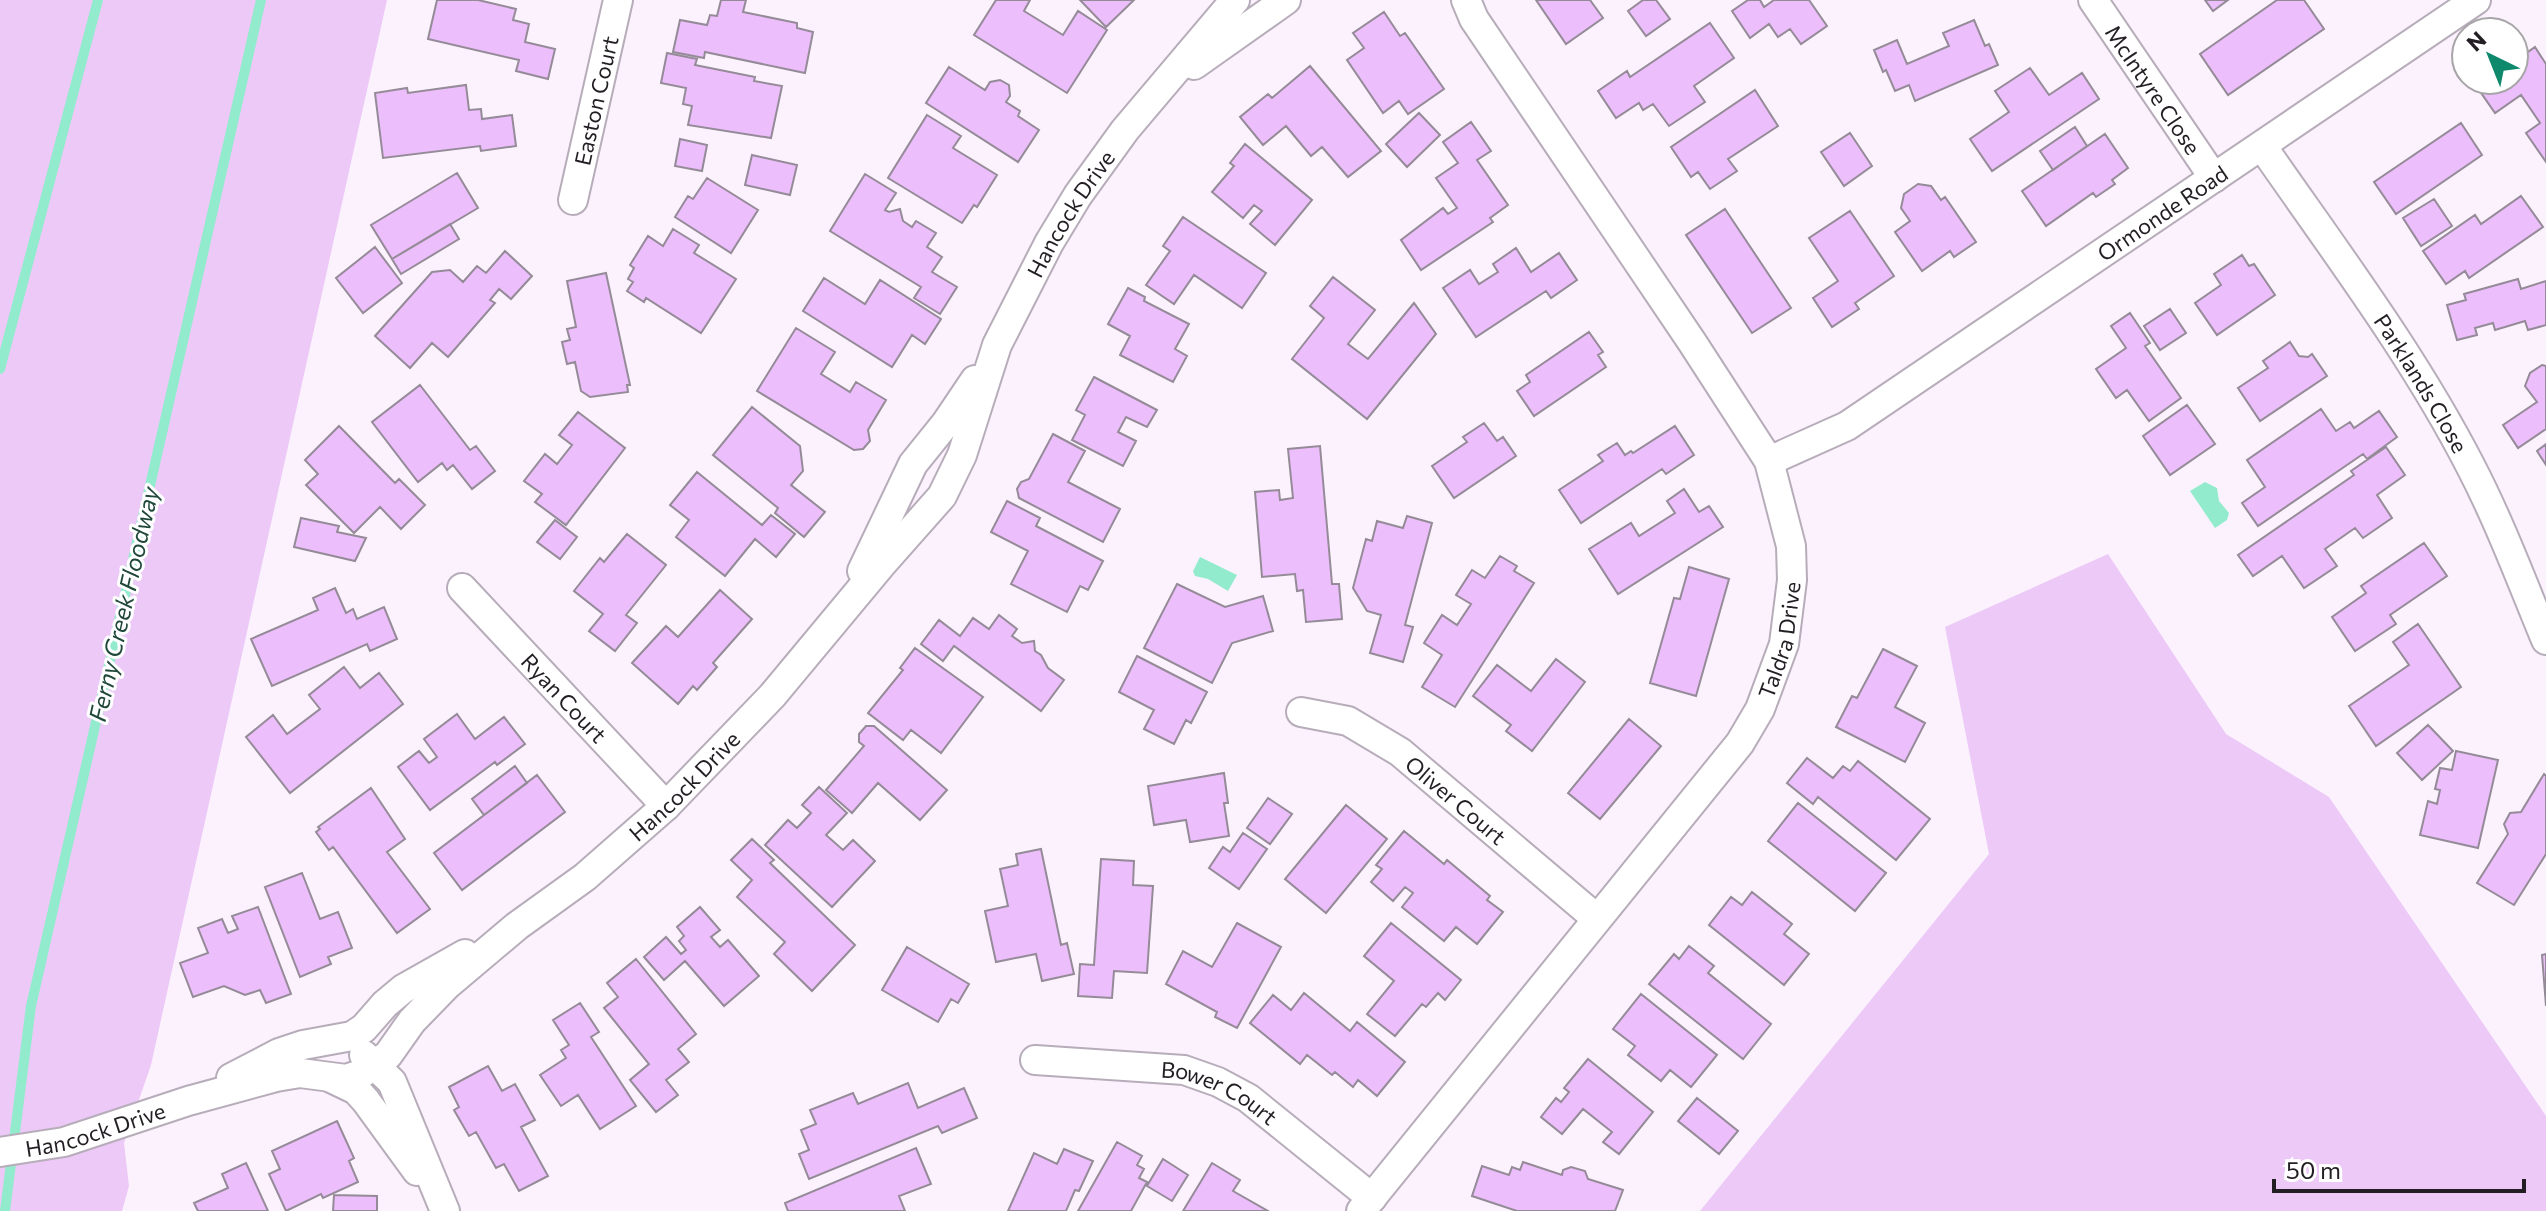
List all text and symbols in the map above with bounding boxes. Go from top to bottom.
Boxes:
north arrow [2450,16,2530,96]
street label: McIntyre Close [2100,19,2207,159]
text: N [2461,26,2491,57]
street label: Easton Court [568,33,623,168]
street label: Hancock Drive [1020,145,1120,281]
street label: Ormonde Road [2092,159,2232,266]
street label: Parklands Close [2369,308,2474,457]
water label: Ferny Creek Floodway [82,482,164,724]
street label: Taldra Drive [1752,580,1805,702]
street label: Ryan Court [516,647,613,748]
street label: Hancock Drive [623,725,745,846]
street label: Oliver Court [1400,749,1512,850]
street label: Bower Court [1160,1055,1283,1130]
street label: Hancock Drive [23,1096,169,1161]
scale bar [2274,1143,2524,1193]
text: 50 m [2286,1155,2341,1184]

